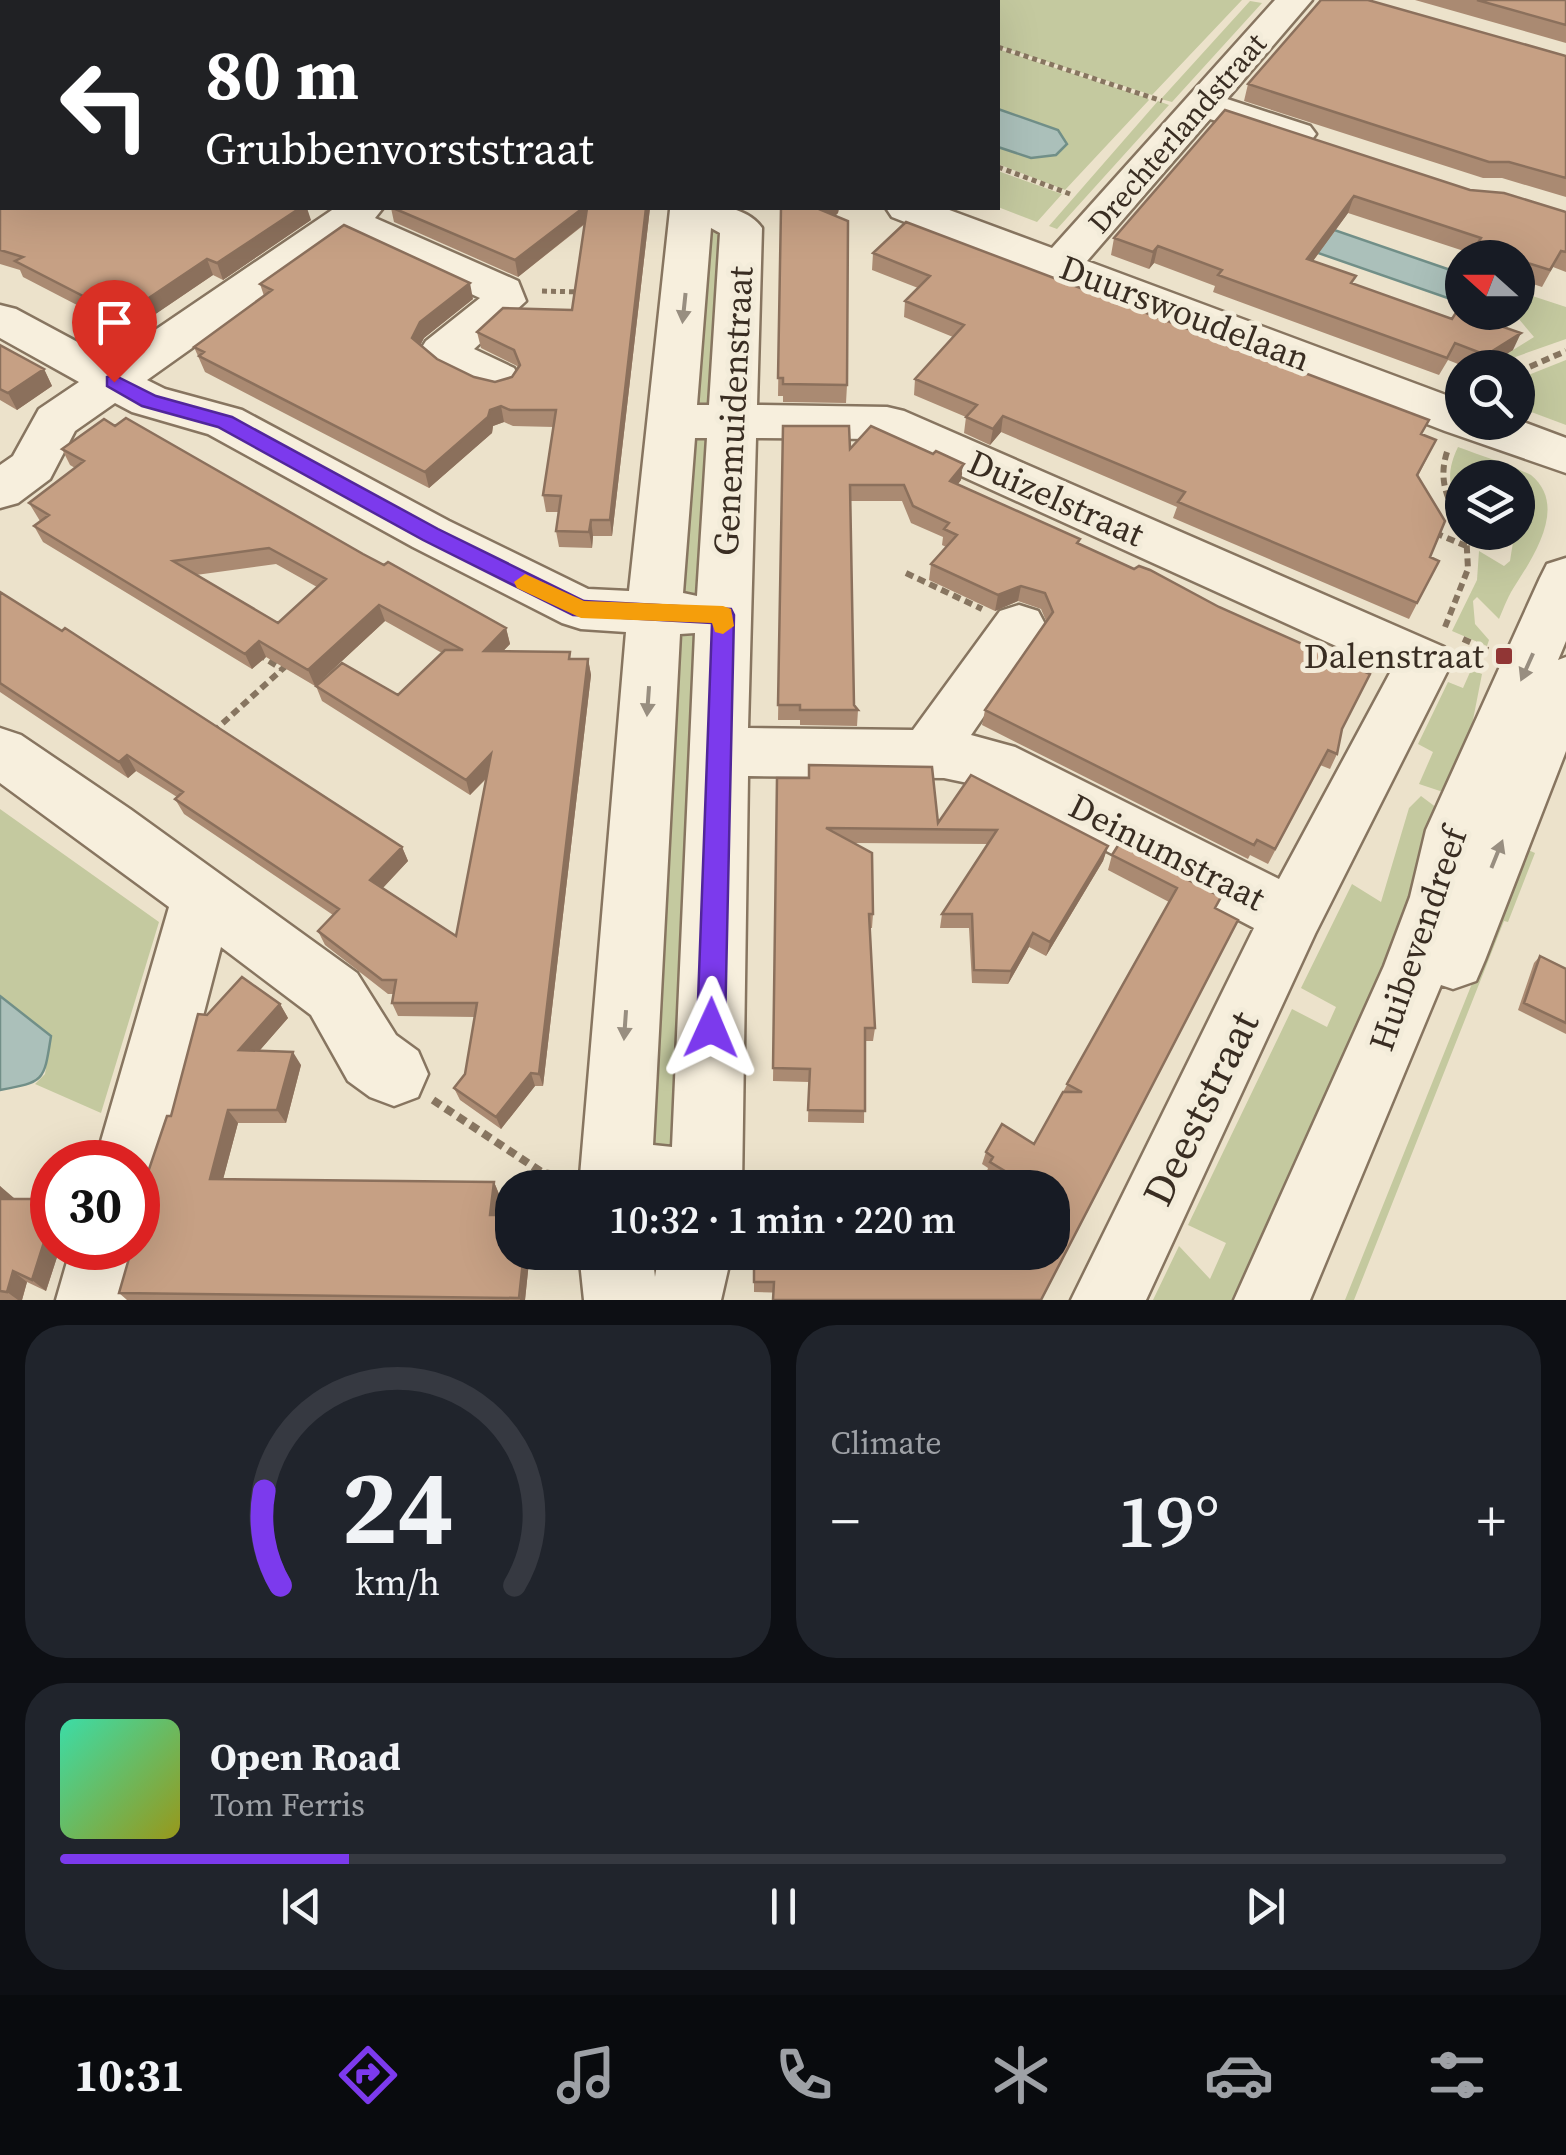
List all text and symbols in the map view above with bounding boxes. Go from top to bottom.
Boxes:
street label: Drechterlandstraat [1079,24,1276,242]
text: 80 m [205,26,359,122]
icon: left [40,40,170,170]
text: Grubbenvorststraat [205,117,594,179]
north arrow [1445,240,1535,330]
map controls [1445,240,1535,550]
street label: Duurswoudelaan [1053,243,1317,383]
street label: Genemuidenstraat [701,264,765,557]
pin [72,280,157,383]
one-way arrow [676,292,692,324]
icon: arrive [87,295,142,350]
button: search [1445,350,1535,440]
street label: Duizelstraat [961,438,1152,558]
button: layers [1445,460,1535,550]
place label: Dalenstraat [1304,632,1485,680]
marker: Dalenstraat [1493,645,1515,667]
one-way arrow [1519,652,1535,682]
one-way arrow [640,685,656,717]
street label: Deinumstraat [1061,782,1274,922]
street label: Huibevendreef [1357,818,1480,1057]
one-way arrow [1489,838,1505,868]
position arrow [659,976,763,1080]
street label: Deeststraat [1128,1001,1272,1215]
one-way arrow [617,1010,633,1042]
speed limit sign: 30 [30,1140,160,1270]
text: 10:32 · 1 min · 220 m [609,1194,956,1246]
text: Climate [831,1421,942,1465]
text: 24 [341,1435,454,1578]
text: 19° [1117,1469,1220,1572]
text: − [831,1483,860,1558]
text: + [1477,1483,1506,1558]
text: km/h [355,1558,440,1607]
text: Open Road [210,1731,401,1783]
text: Tom Ferris [210,1783,365,1827]
icon: previous [274,1879,329,1934]
icon: pause [756,1879,811,1934]
icon: next [1238,1879,1293,1934]
icon: directions [333,2040,403,2110]
icon: music [551,2040,621,2110]
icon: phone [769,2040,839,2110]
icon: climate [986,2040,1056,2110]
icon: car [1204,2040,1274,2110]
icon: filters [1422,2040,1492,2110]
text: 10:31 [74,2044,185,2106]

